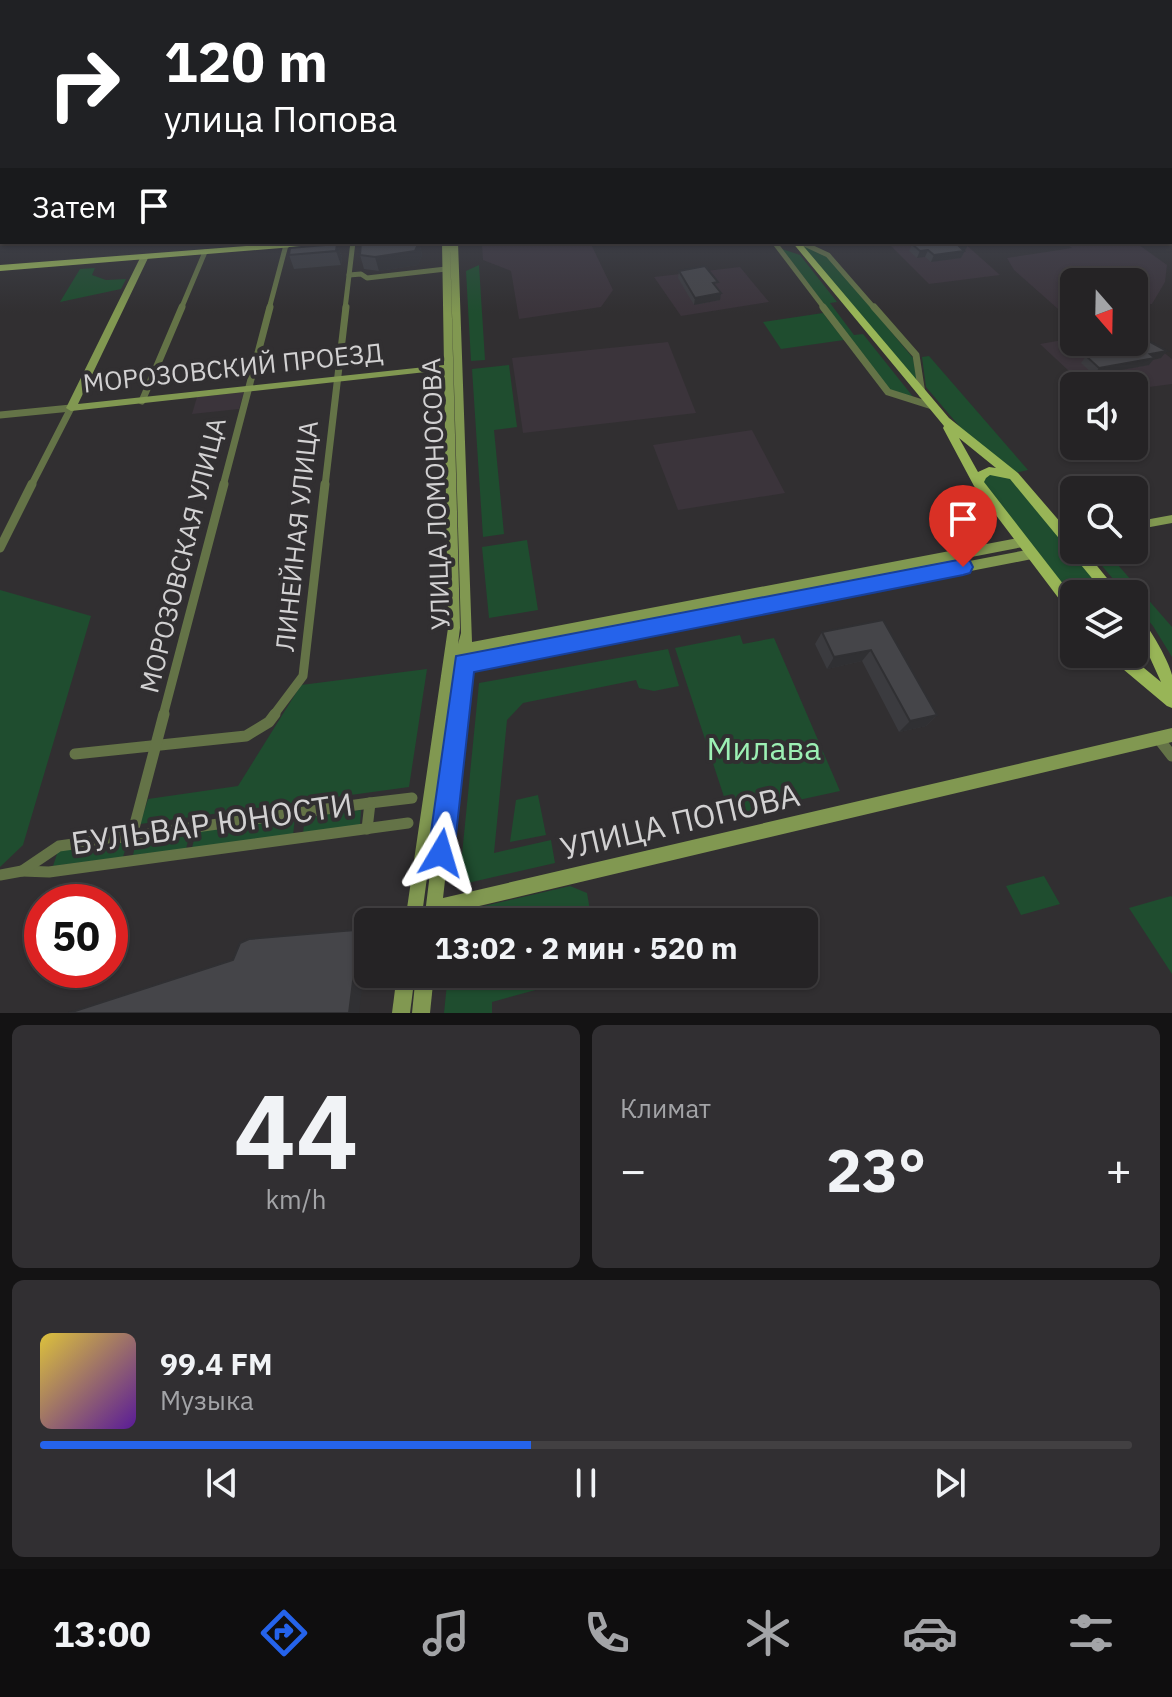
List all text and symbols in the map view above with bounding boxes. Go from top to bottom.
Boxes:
text: 120 m [164,25,328,97]
icon: right [32,32,136,136]
text: улица Попова [164,95,397,142]
icon: arrive [132,184,176,228]
text: Затем [32,187,116,226]
north arrow [1060,268,1148,356]
map controls [1060,268,1148,668]
street label: МОРОЗОВСКИЙ ПРОЕЗД [81,334,385,400]
street label: УЛИЦА ЛОМОНОСОВА [413,357,457,631]
button: sound [1060,372,1148,460]
street label: МОРОЗОВСКАЯ УЛИЦА [131,413,233,696]
street label: ЛИНЕЙНАЯ УЛИЦА [267,418,325,653]
button: search [1060,476,1148,564]
pin [929,485,997,567]
icon: arrive [941,497,985,541]
button: layers [1060,580,1148,668]
park label: Милава [707,727,821,769]
street label: УЛИЦА ПОПОВА [556,773,803,869]
street label: БУЛЬВАР ЮНОСТИ [68,782,355,864]
position arrow [399,811,483,895]
speed limit sign: 50 [24,884,128,988]
text: 13:02 · 2 мин · 520 m [434,928,738,967]
text: 44 [234,1062,358,1198]
text: Климат [620,1091,711,1125]
text: 23° [826,1130,926,1209]
text: − [620,1141,646,1198]
text: + [1106,1141,1132,1198]
text: km/h [265,1182,327,1216]
text: 99.4 FM [160,1344,273,1383]
text: Музыка [160,1383,254,1417]
icon: previous [200,1461,244,1505]
icon: pause [564,1461,608,1505]
icon: next [928,1461,972,1505]
icon: directions [256,1605,312,1661]
icon: music [418,1605,474,1661]
icon: phone [579,1605,635,1661]
icon: climate [740,1605,796,1661]
icon: car [902,1605,958,1661]
icon: filters [1063,1605,1119,1661]
text: 13:00 [53,1610,151,1657]

